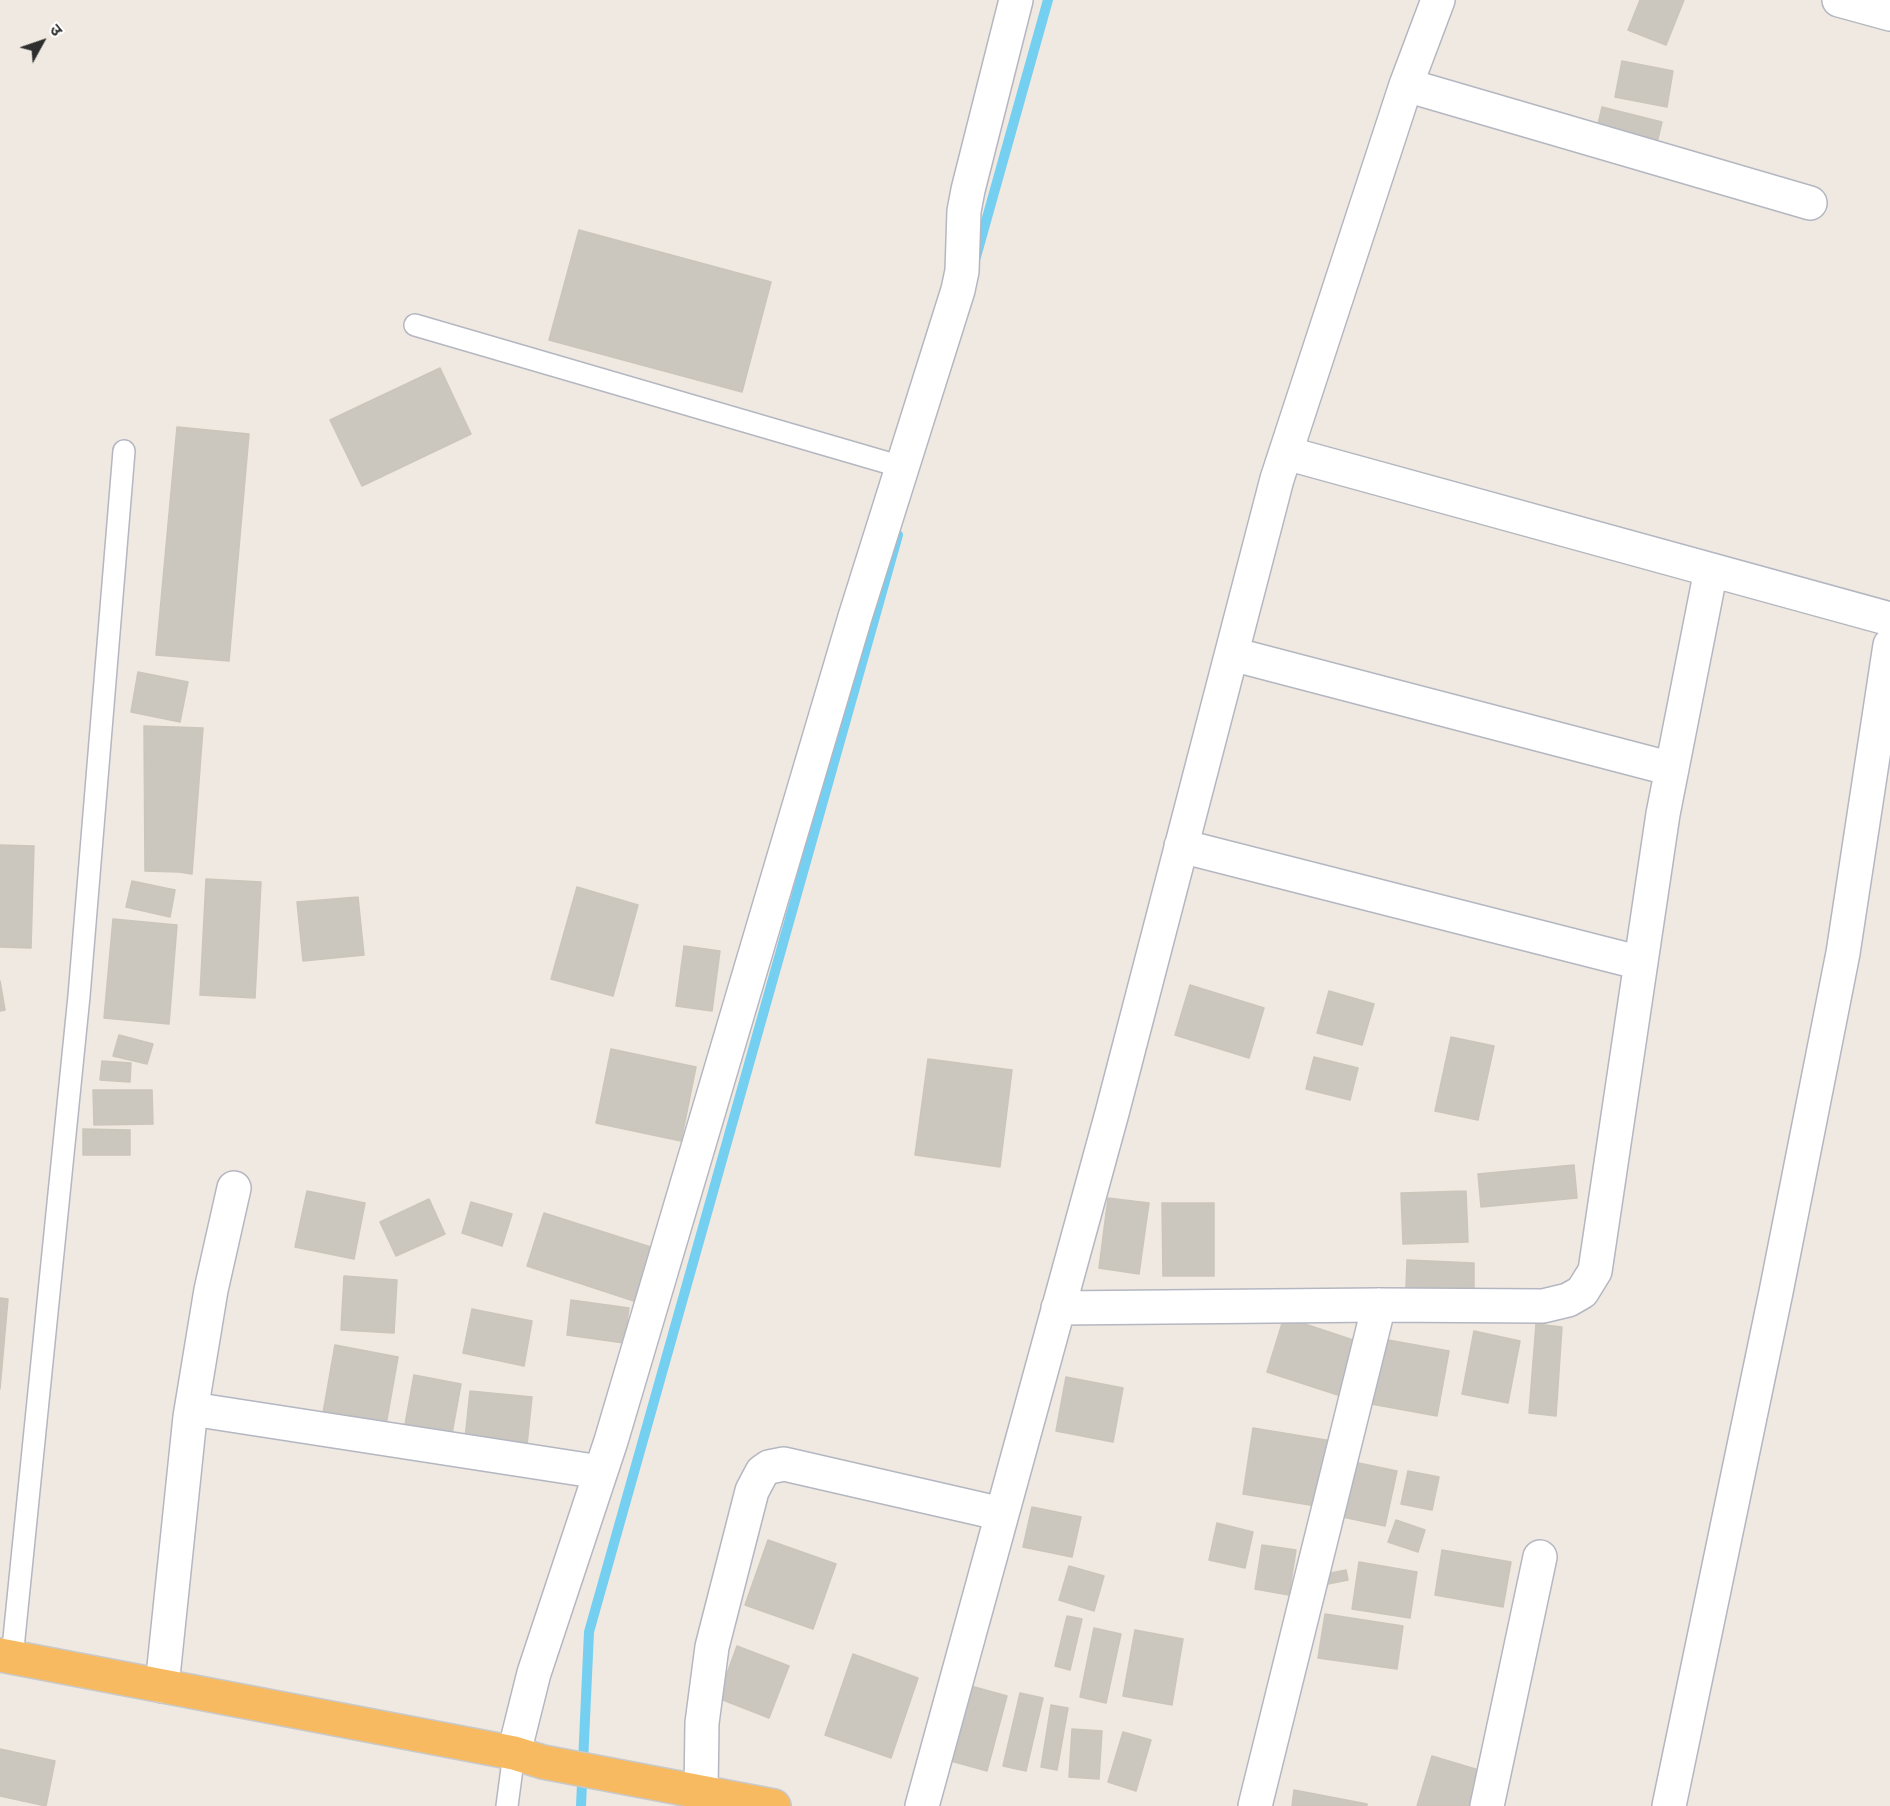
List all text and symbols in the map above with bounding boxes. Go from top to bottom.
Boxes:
north arrow [12,12,72,72]
text: उ [47,21,66,39]

